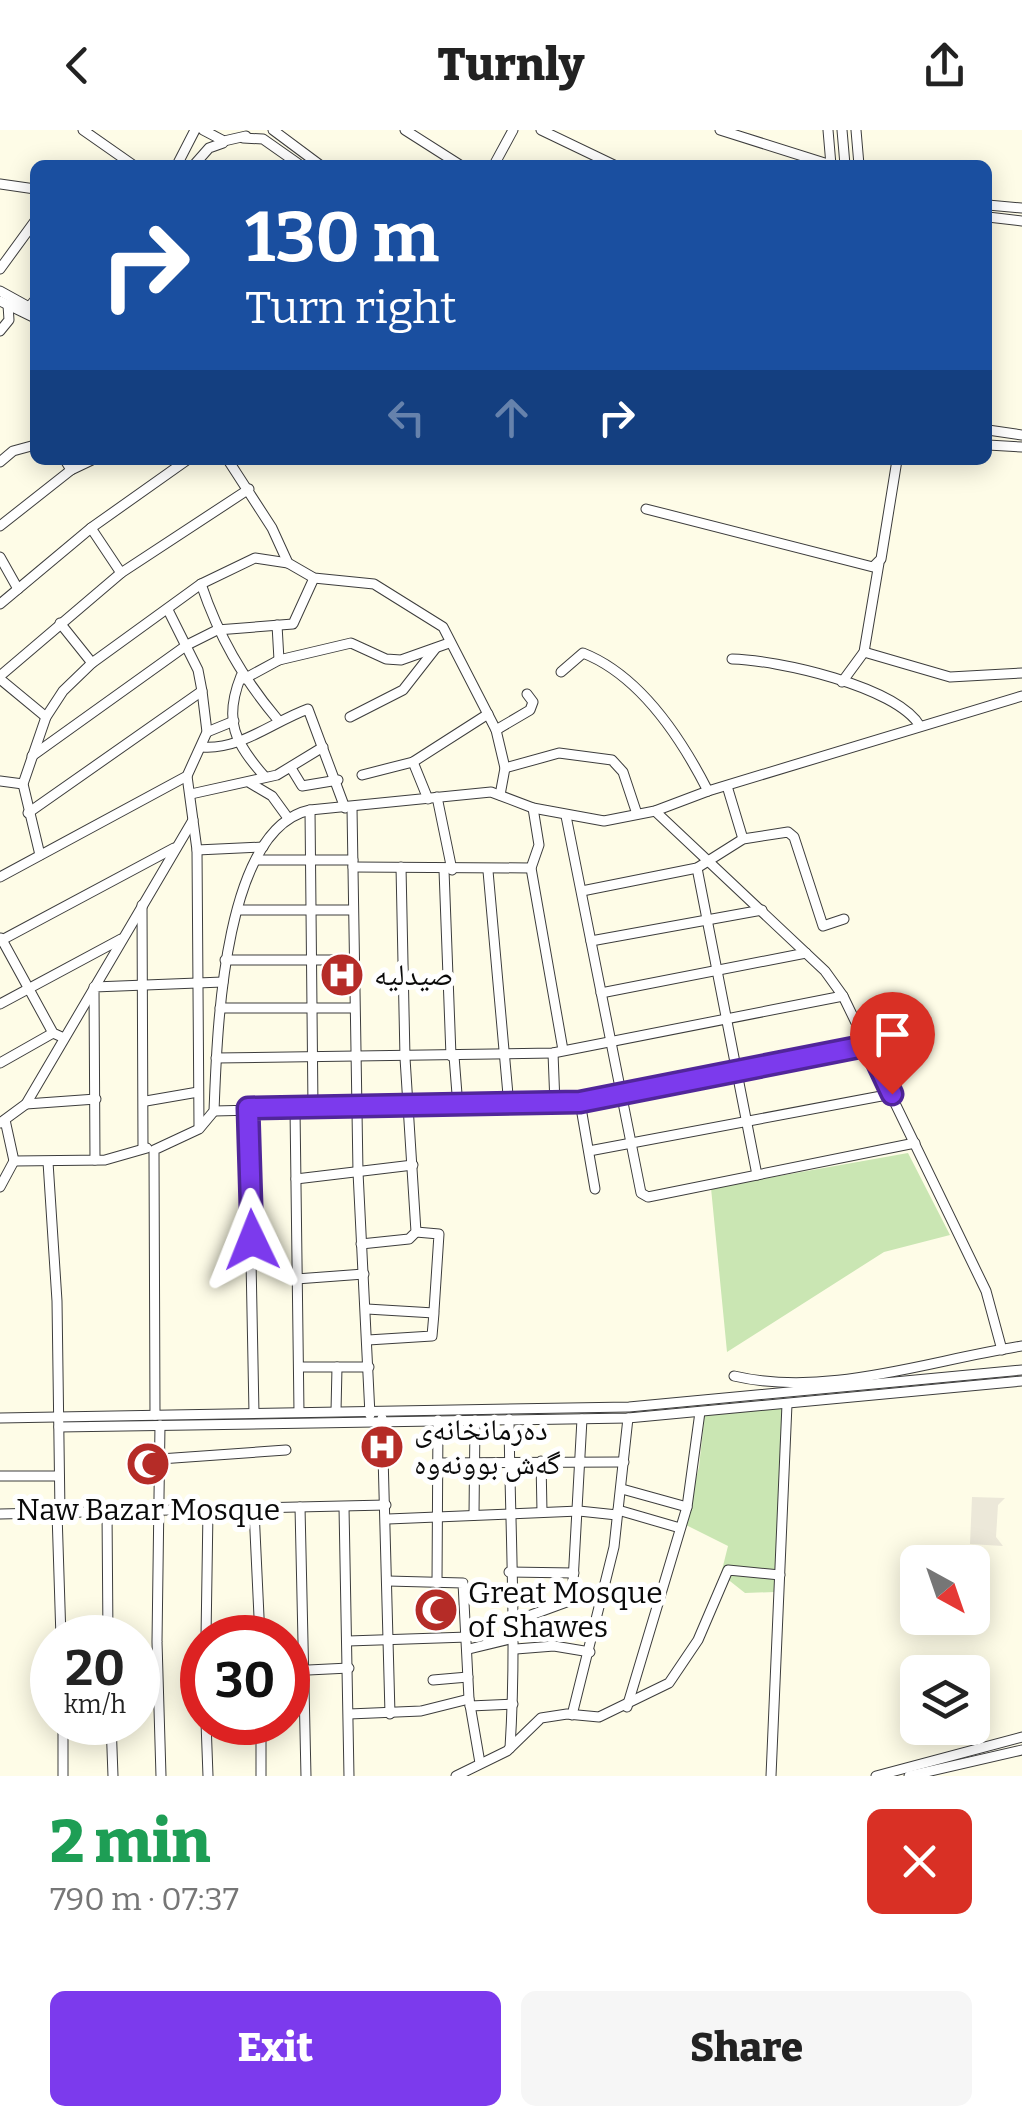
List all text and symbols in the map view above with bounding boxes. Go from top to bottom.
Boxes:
icon: back [50,38,105,93]
text: Turnly [438,38,584,92]
icon: share [917,38,972,93]
text: 130 m [245,196,439,280]
icon: right [80,200,210,330]
text: Turn right [245,281,457,335]
icon: left [379,390,434,445]
icon: ahead [484,390,539,445]
icon: right [589,390,644,445]
hospital icon: صیدلیە [319,952,365,998]
place label: صیدلیە [374,957,453,993]
pin [850,992,935,1095]
icon: arrive [865,1007,920,1062]
position arrow [200,1188,304,1292]
place label: دەرمانخانەی گەش بوونەوە [414,1412,561,1482]
hospital icon: دەرمانخانەی گەش بوونەوە [359,1424,405,1470]
mosque icon: Naw Bazar Mosque [125,1441,171,1487]
place label: Naw Bazar Mosque [16,1492,280,1528]
north arrow [900,1545,990,1635]
map controls [900,1545,990,1745]
place label: Great Mosque of Shawes [468,1575,663,1645]
mosque icon: Great Mosque of Shawes [413,1587,459,1633]
speed limit sign: 30 [180,1615,310,1745]
text: 20 [65,1638,125,1698]
button: layers [900,1655,990,1745]
text: km/h [64,1690,126,1720]
text: 2 min [50,1806,210,1878]
button: close [867,1809,972,1914]
text: 790 m · 07:37 [50,1880,239,1918]
button: Exit [50,1991,501,2106]
button: Share [521,1991,972,2106]

